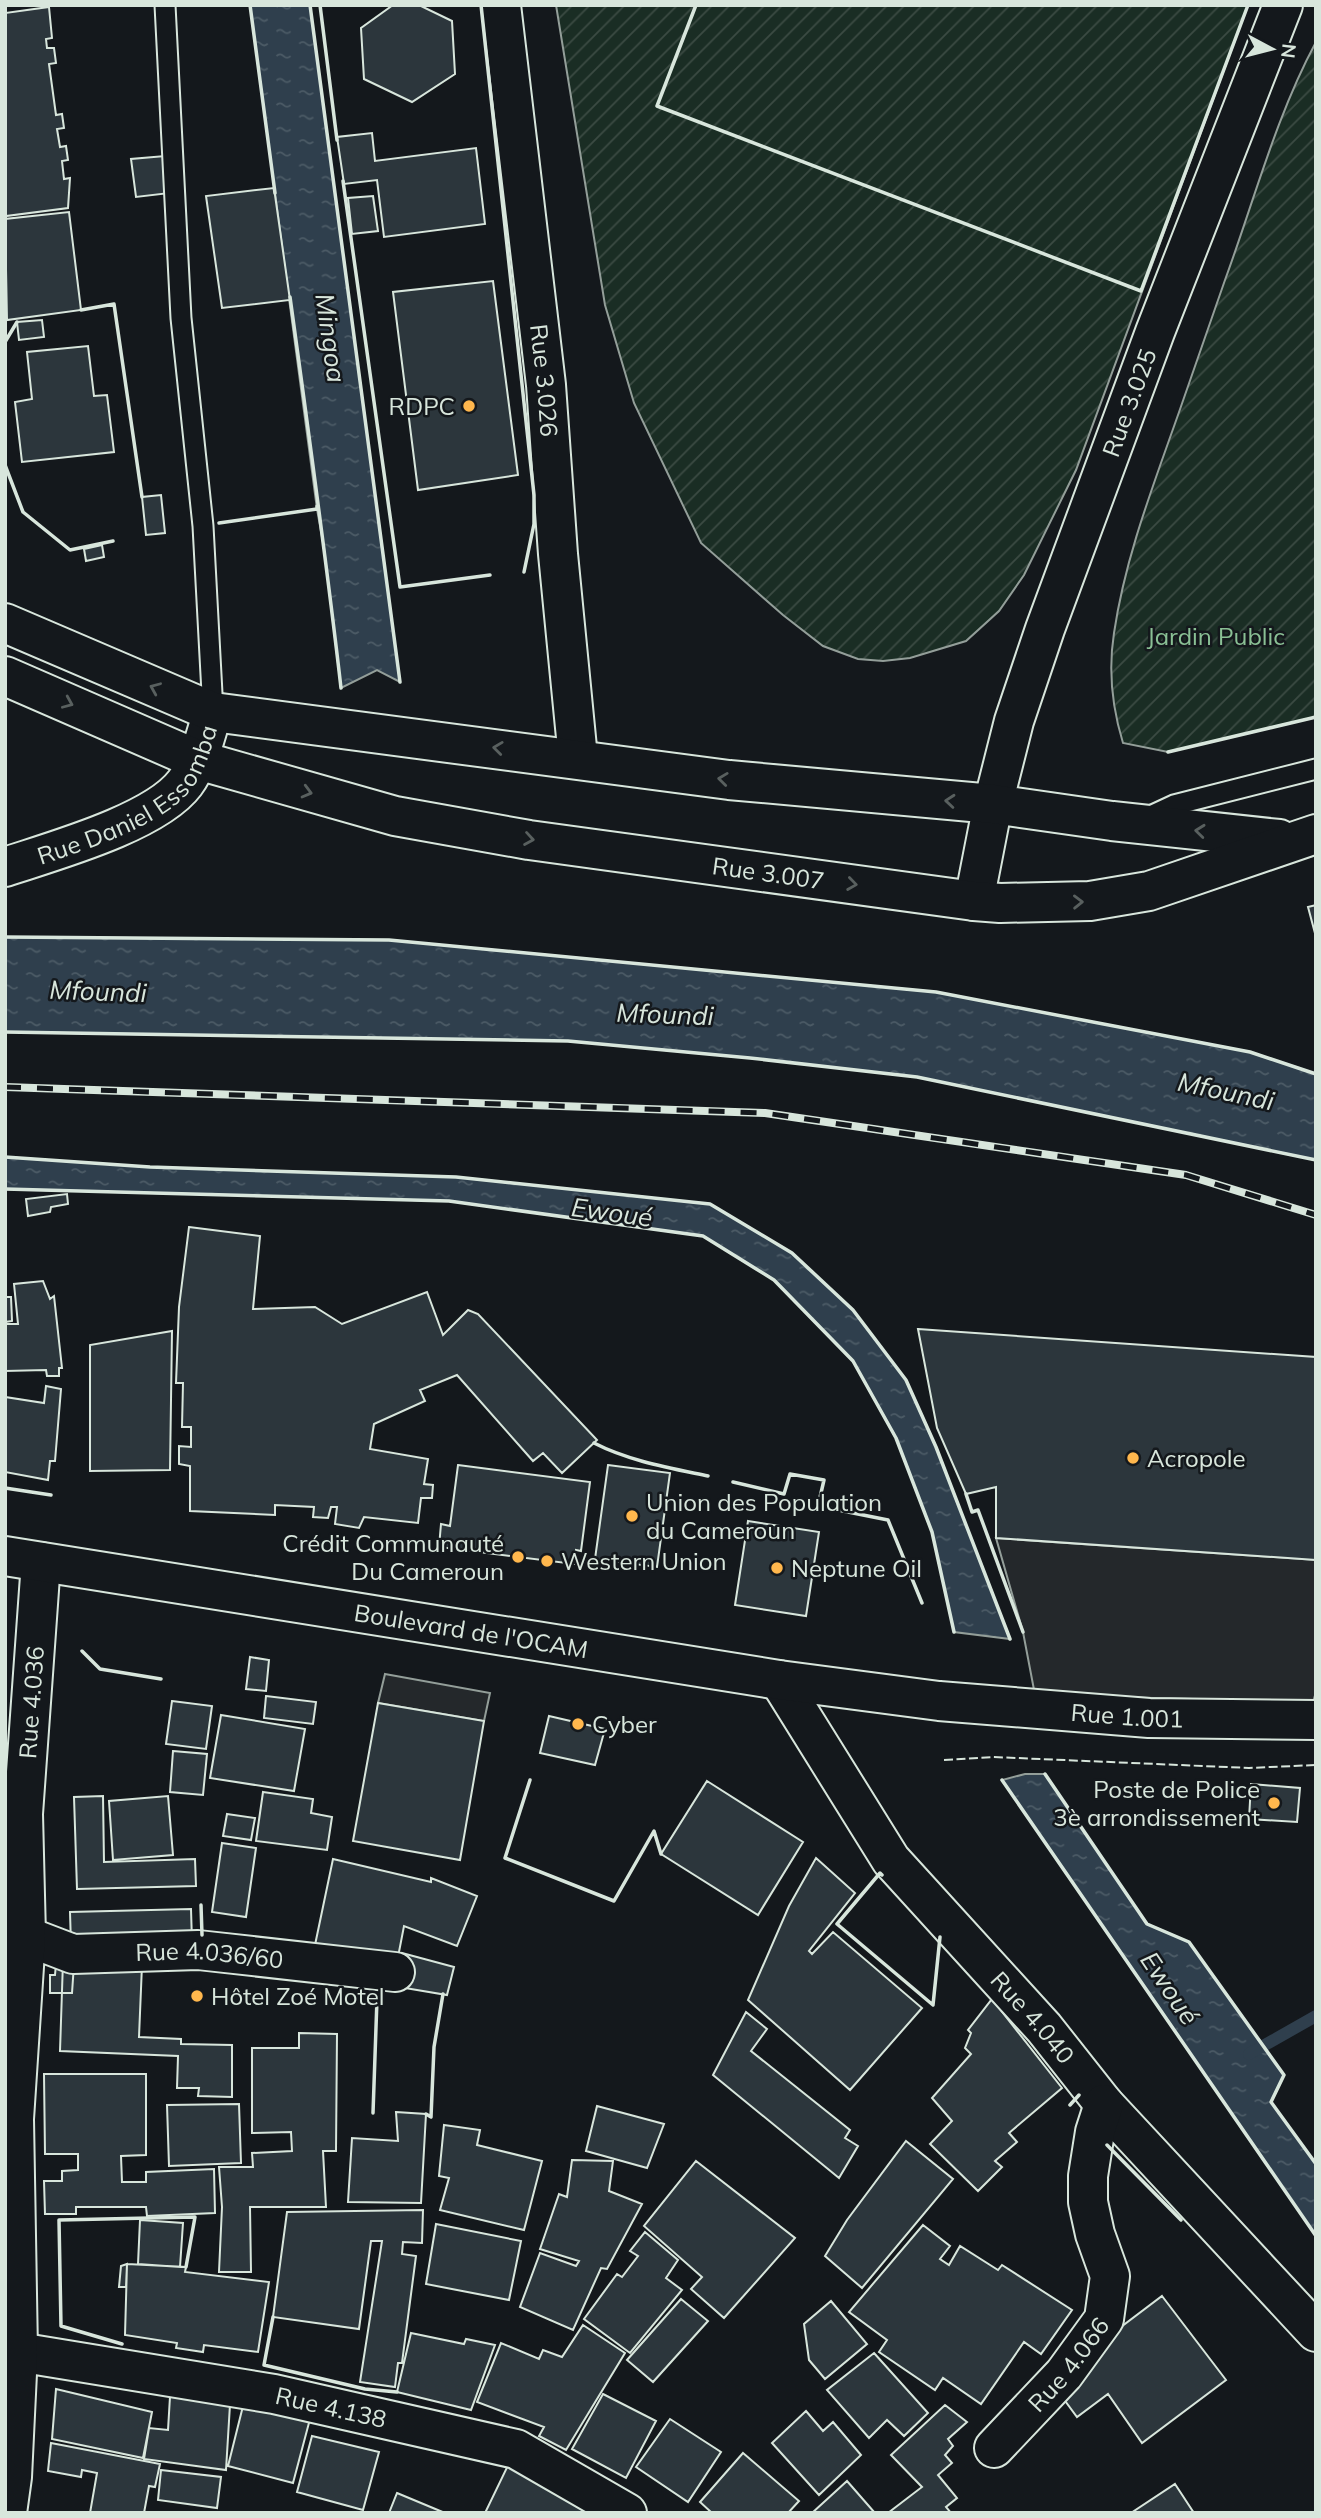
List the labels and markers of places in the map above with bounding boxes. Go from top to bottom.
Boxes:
place label: RDPC [389,391,455,421]
marker: RDPC [461,398,477,414]
place label: Acropole [1147,1443,1246,1473]
marker: Acropole [1125,1450,1141,1466]
place label: Union des Population du Cameroun [646,1487,882,1545]
marker: Union des Population du Cameroun [624,1508,640,1524]
place label: Crédit Communauté Du Cameroun [282,1528,504,1586]
place label: Western Union [561,1546,727,1576]
marker: Crédit Communauté Du Cameroun [510,1549,526,1565]
marker: Western Union [539,1553,555,1569]
place label: Neptune Oil [791,1553,922,1583]
marker: Neptune Oil [769,1560,785,1576]
place label: Cyber [592,1709,657,1739]
marker: Cyber [570,1716,586,1732]
place label: Poste de Police 3è arrondissement [1053,1774,1260,1832]
marker: Poste de Police 3è arrondissement [1266,1795,1282,1811]
place label: Hôtel Zoé Motel [211,1981,384,2011]
marker: Hôtel Zoé Motel [189,1988,205,2004]

